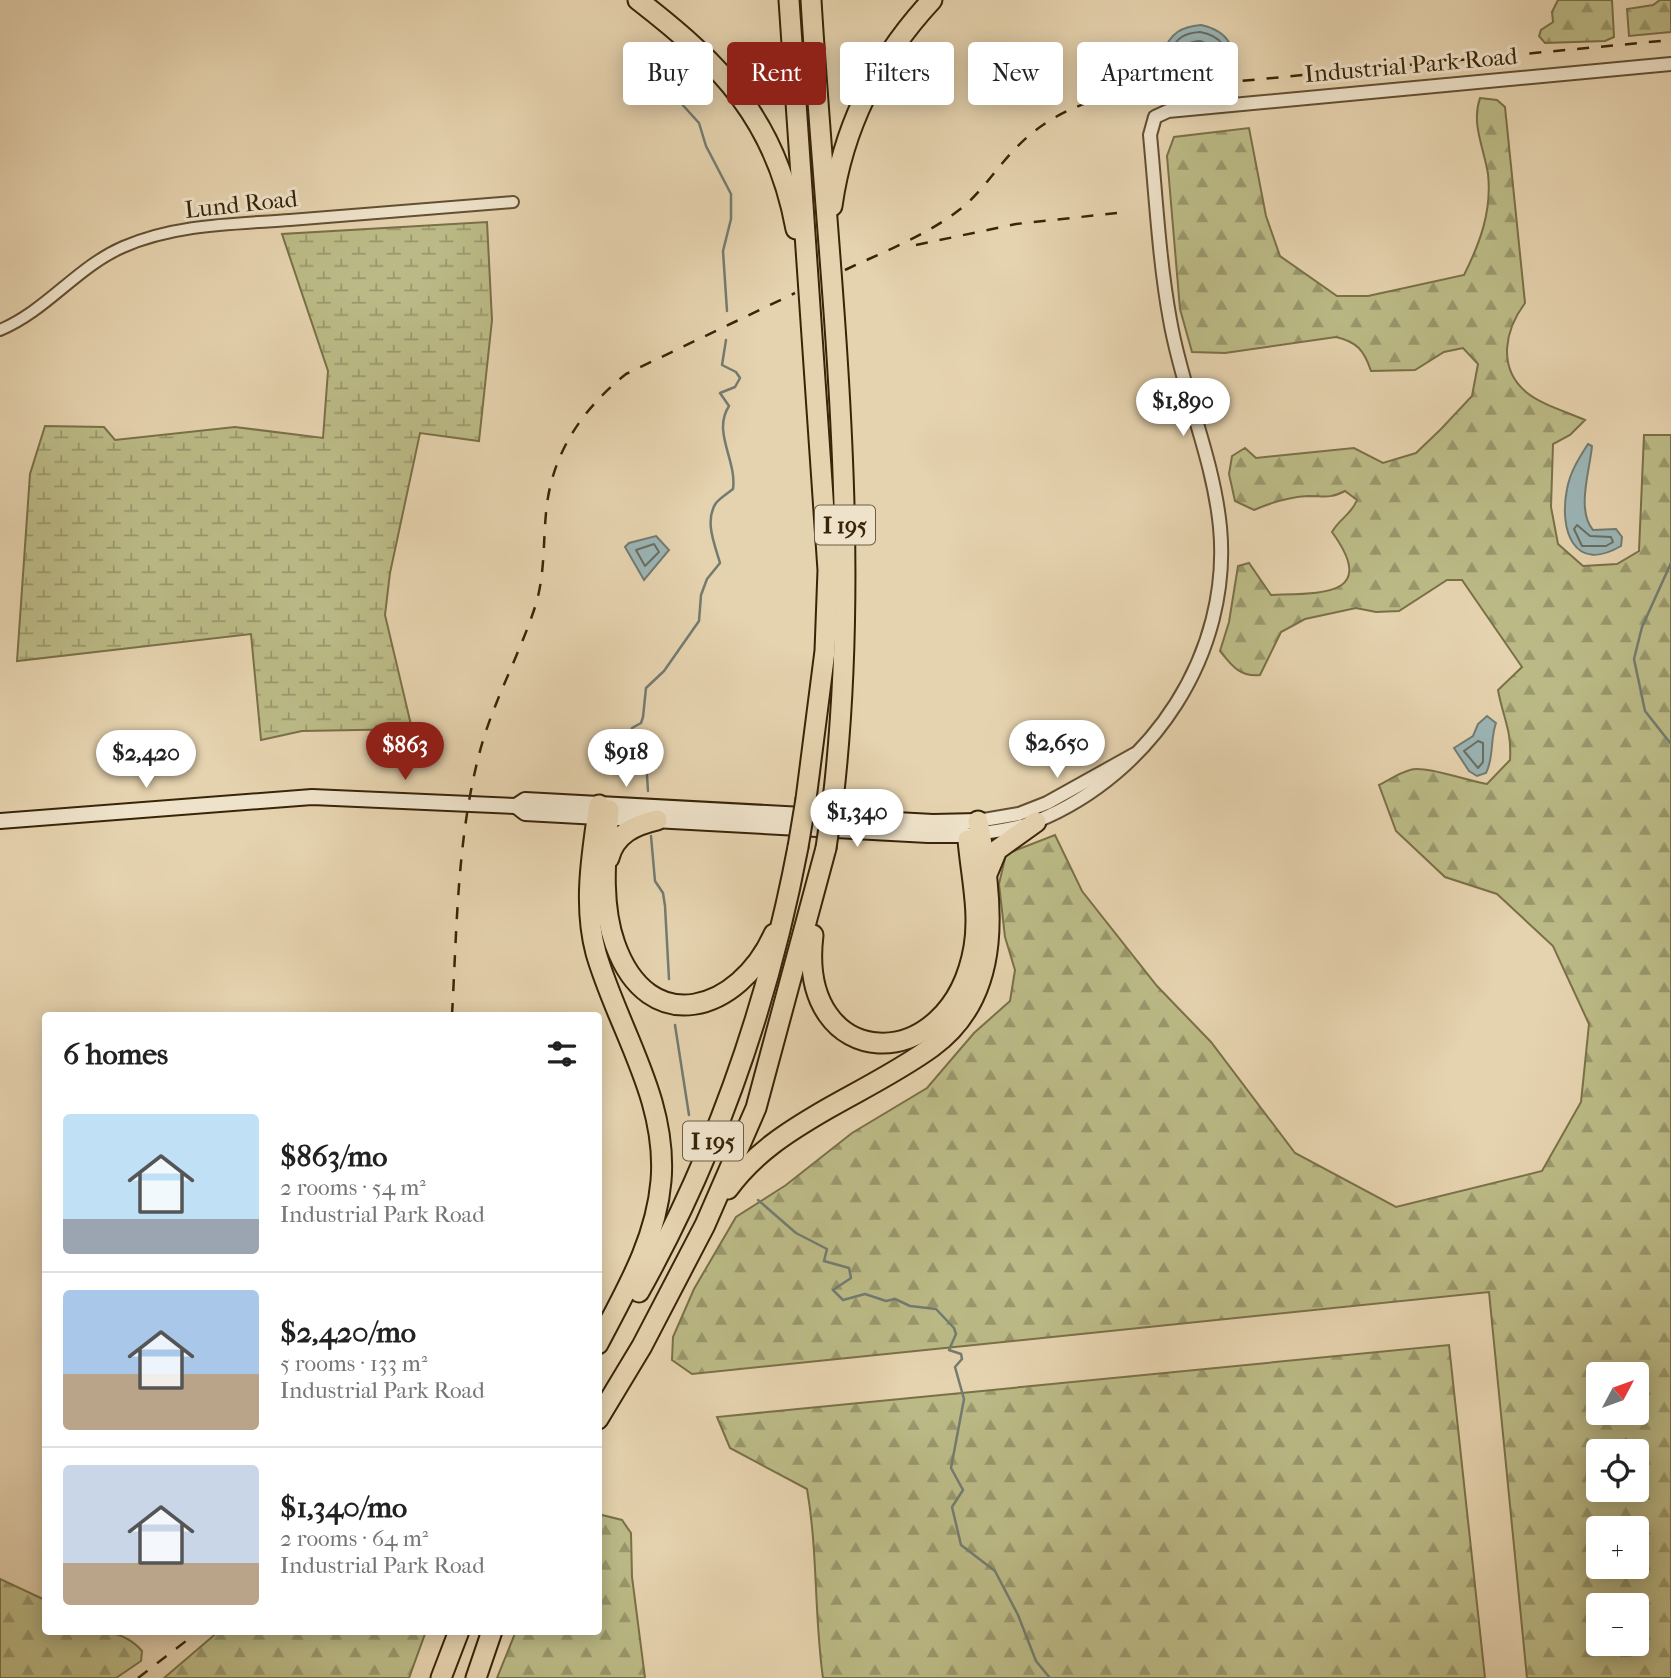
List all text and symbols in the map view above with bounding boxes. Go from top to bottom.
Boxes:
chip: Buy [623,42,713,105]
chip: Rent [727,42,826,105]
chip: Filters [840,42,954,105]
chip: New [968,42,1063,105]
chip: Apartment [1077,42,1238,105]
street label: Industrial Park Road [1303,42,1520,88]
street label: Lund Road [183,184,300,224]
pin: $1,890 [1126,378,1240,438]
text: $1,890 [1152,387,1214,414]
road number: I 195 [815,505,875,544]
pin: $2,650 [1000,720,1114,780]
pin: $863 [364,722,446,782]
text: $2,650 [1025,729,1089,756]
pin: $2,420 [89,730,203,790]
pin: $918 [585,730,667,789]
text: $863 [382,731,428,758]
text: $918 [604,738,648,765]
text: $2,420 [112,739,180,766]
pin: $1,340 [800,790,914,849]
text: $1,340 [826,798,888,825]
icon: filters [543,1035,581,1073]
text: 6 homes [63,1037,168,1072]
road number: I 195 [683,1122,743,1160]
text: $863/mo [280,1139,387,1174]
icon: home [119,1142,203,1226]
text: 2 rooms · 54 m² [280,1174,426,1201]
text: Industrial Park Road [280,1201,485,1228]
text: $2,420/mo [280,1315,416,1350]
icon: home [119,1318,203,1402]
text: 5 rooms · 133 m² [280,1350,427,1377]
north arrow [1586,1362,1648,1424]
map controls [1586,1362,1649,1656]
text: Industrial Park Road [280,1377,485,1404]
button: locate [1586,1439,1649,1502]
text: $1,340/mo [280,1490,407,1525]
icon: home [119,1493,203,1577]
button: + [1586,1516,1649,1579]
text: 2 rooms · 64 m² [280,1525,428,1552]
text: Industrial Park Road [280,1552,485,1579]
button: − [1586,1593,1649,1656]

